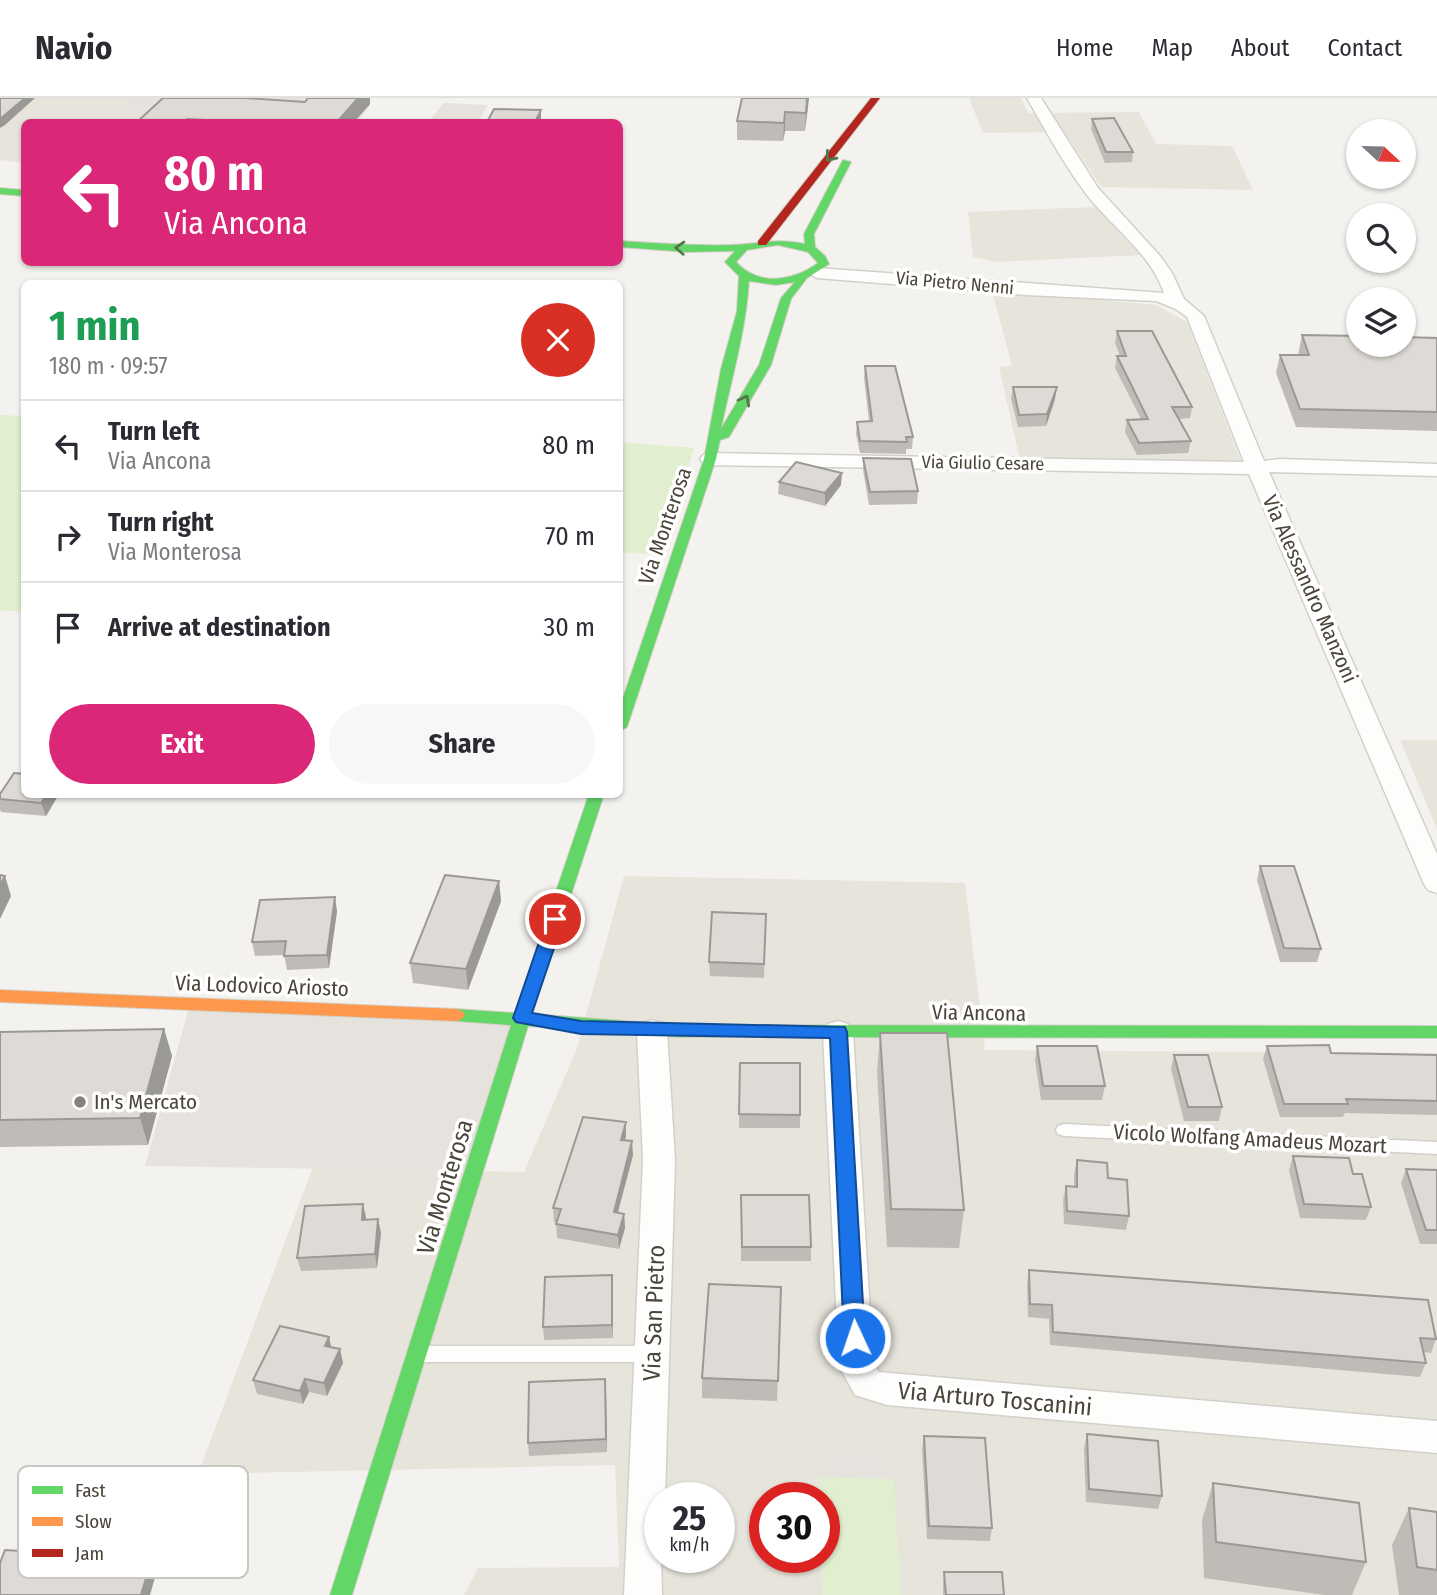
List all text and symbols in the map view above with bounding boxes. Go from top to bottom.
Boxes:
text: Navio [35,28,112,68]
text: Home [1056,34,1113,62]
text: Map [1151,34,1193,62]
text: About [1231,34,1289,62]
text: Contact [1327,34,1402,62]
north arrow [1346,119,1416,189]
map controls [1346,119,1416,357]
text: 80 m [164,144,264,203]
icon: left [49,147,140,238]
one-way arrow [826,149,838,162]
button: search [1346,203,1416,273]
text: Via Ancona [164,204,308,242]
one-way arrow [675,240,686,255]
street label: Via Pietro Nenni [895,267,1015,299]
button: layers [1346,287,1416,357]
text: 1 min [49,301,140,351]
button: close [521,303,595,377]
text: 180 m · 09:57 [49,352,168,380]
one-way arrow [737,395,750,408]
text: Turn left [108,416,200,447]
icon: left [49,427,87,465]
text: 80 m [542,430,595,461]
text: Via Ancona [108,447,211,475]
street label: Via Giulio Cesare [921,451,1045,475]
street label: Via Monterosa [633,464,697,588]
street label: Via Alessandro Manzoni [1257,491,1363,687]
text: Turn right [108,507,214,538]
icon: right [49,518,87,556]
text: 70 m [545,521,595,552]
text: Via Monterosa [108,538,242,566]
icon: arrive [49,609,87,647]
text: Arrive at destination [108,612,331,643]
text: 30 m [544,612,595,643]
button: Exit [49,704,315,784]
button: Share [329,704,595,784]
pin [525,889,585,949]
icon: arrive [536,900,574,938]
street label: Via Lodovico Ariosto [175,970,349,1002]
street label: Via Ancona [932,999,1026,1027]
place label: In's Mercato [94,1089,197,1115]
marker: In's Mercato [72,1094,88,1110]
street label: Via Monterosa [411,1116,479,1258]
street label: Vicolo Wolfang Amadeus Mozart [1113,1119,1387,1159]
street label: Via San Pietro [638,1244,670,1382]
position arrow [818,1301,892,1375]
street label: Via Arturo Toscanini [897,1377,1093,1421]
legend [18,1466,248,1578]
text: Fast [75,1479,106,1502]
speed limit sign: 30 [749,1482,840,1573]
text: 25 [673,1497,706,1539]
text: Slow [75,1510,112,1533]
text: km/h [669,1534,710,1556]
text: Jam [75,1542,104,1565]

